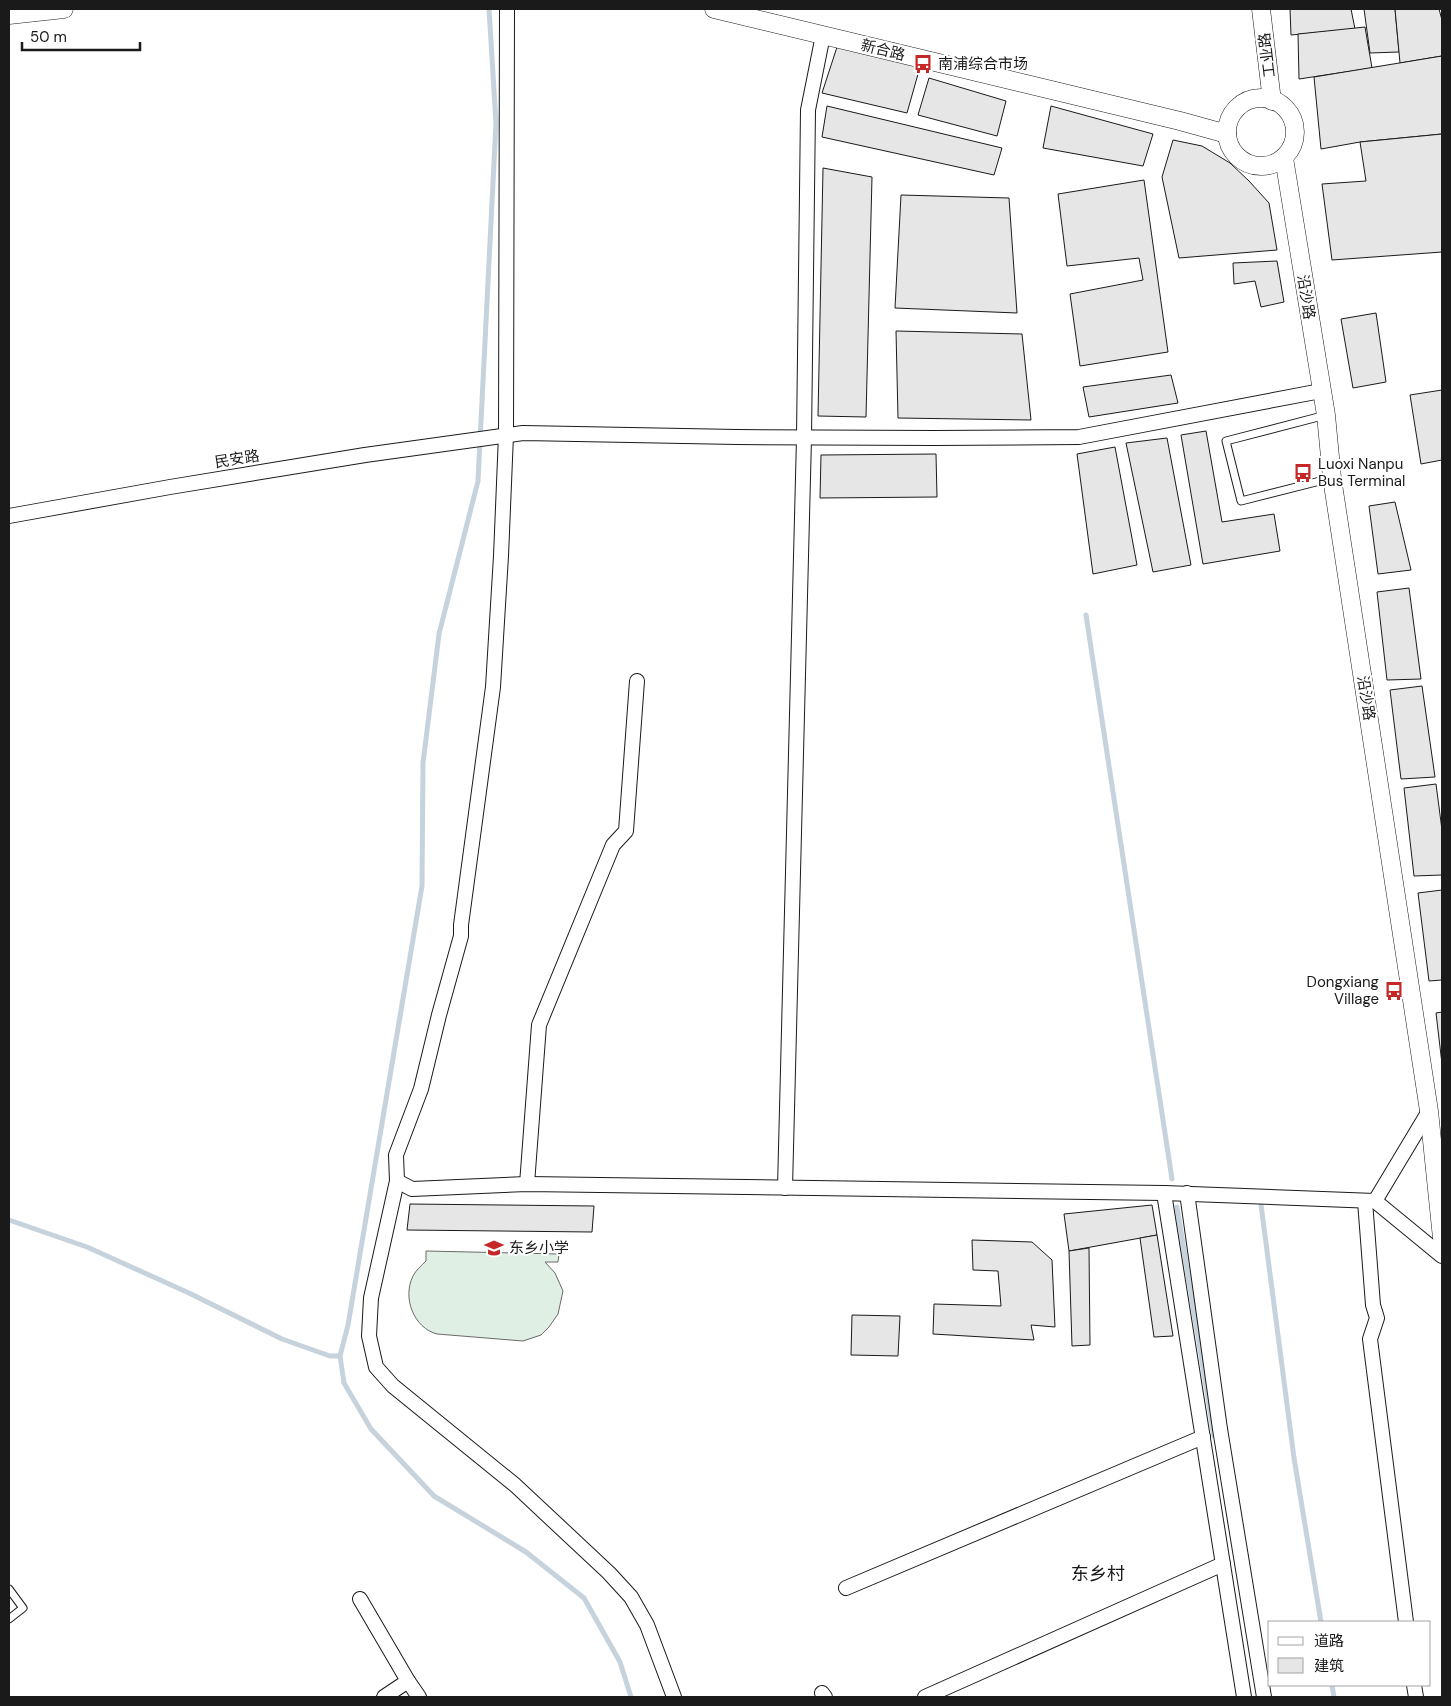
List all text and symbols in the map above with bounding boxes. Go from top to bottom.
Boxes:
scale bar [22,20,140,52]
text: 50 m [30,27,67,47]
street label: 工业路 [1254,31,1280,79]
street label: 新合路 [859,35,907,65]
bus stop icon: 南浦综合市场 [912,53,934,75]
place label: 南浦综合市场 [938,54,1028,74]
street label: 沿沙路 [1293,273,1319,321]
street label: 民安路 [213,446,261,472]
place label: Luoxi Nanpu Bus Terminal [1318,454,1405,491]
bus stop icon: Luoxi Nanpu Bus Terminal [1292,462,1314,484]
street label: 沿沙路 [1353,674,1379,722]
place label: Dongxiang Village [1307,972,1379,1009]
bus stop icon: Dongxiang Village [1383,980,1405,1002]
school or university icon: 东乡小学 [483,1237,505,1259]
place label: 东乡小学 [509,1238,569,1258]
district label: 东乡村 [1071,1562,1125,1586]
legend [1268,1621,1431,1686]
text: 道路 [1314,1631,1344,1651]
text: 建筑 [1314,1656,1344,1676]

